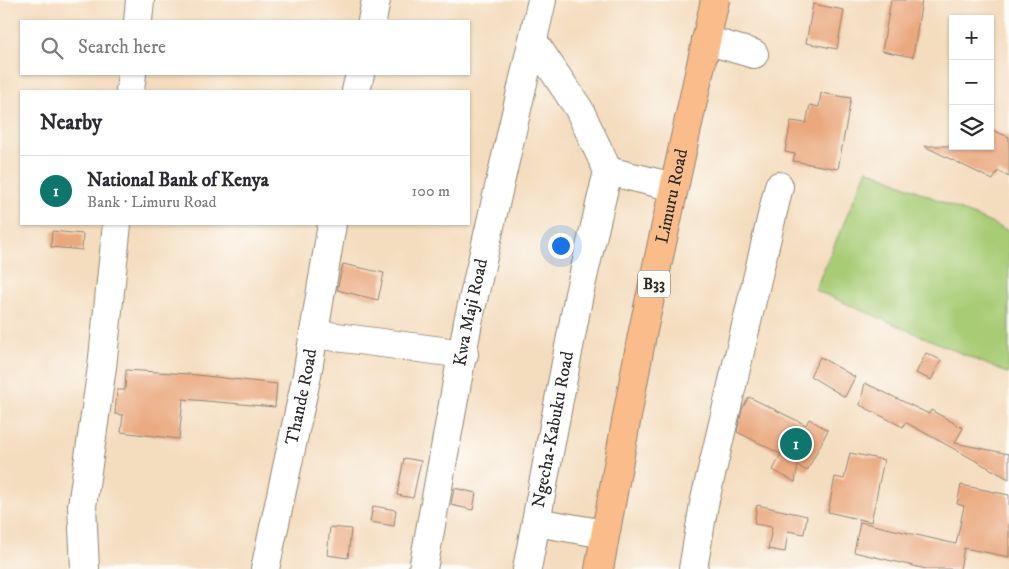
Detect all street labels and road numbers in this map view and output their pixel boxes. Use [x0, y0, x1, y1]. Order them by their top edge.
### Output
street label: Limuru Road [651, 147, 693, 246]
street label: Kwa Maji Road [449, 257, 493, 368]
road number: B33 [638, 270, 670, 298]
street label: Thande Road [281, 347, 322, 447]
street label: Ngecha-Kabuku Road [528, 349, 579, 510]

